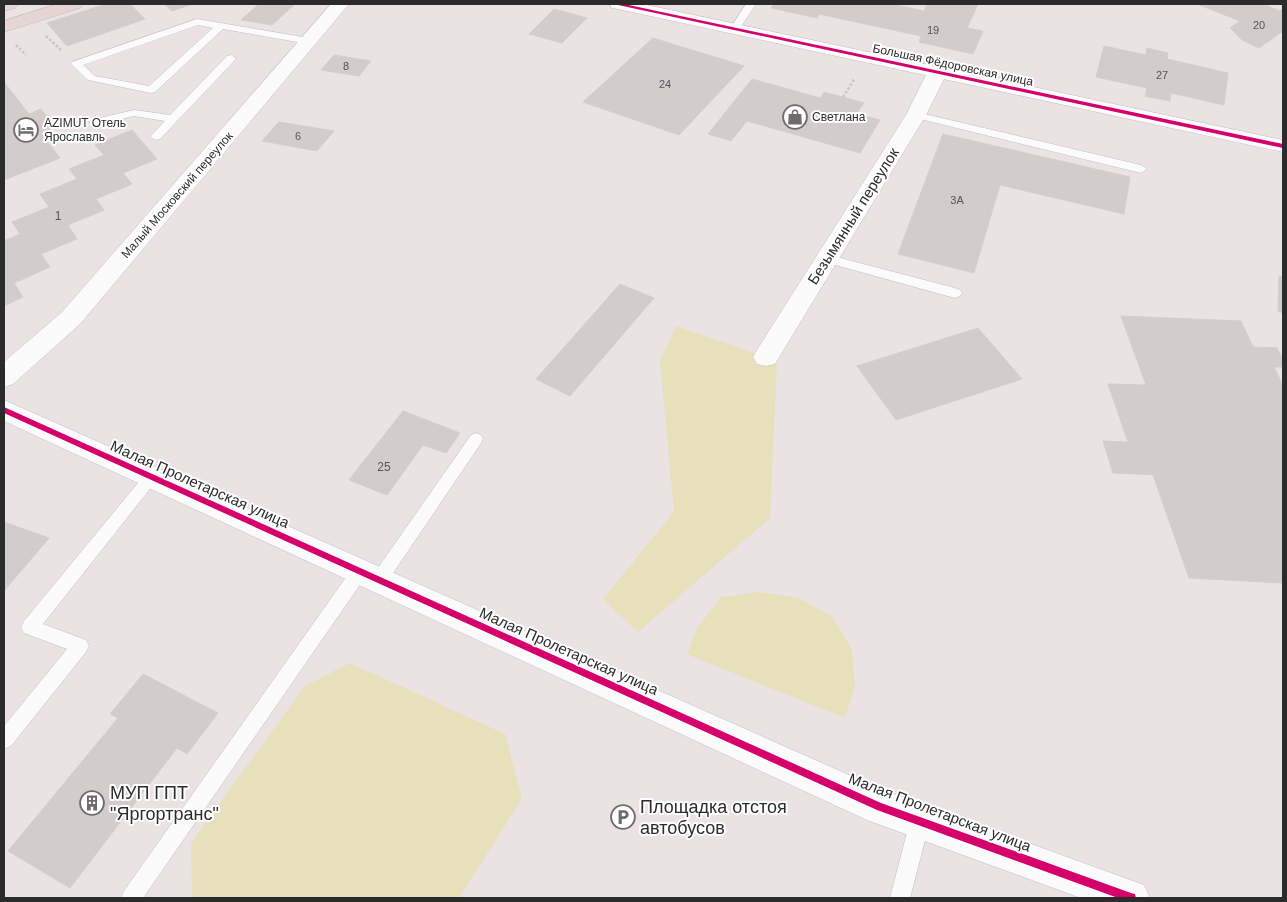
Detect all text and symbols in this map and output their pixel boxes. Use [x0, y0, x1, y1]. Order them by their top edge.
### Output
house number: 20 [1253, 19, 1265, 31]
house number: 19 [927, 24, 939, 36]
street label: Большая Фёдоровская улица [871, 41, 1035, 89]
house number: 8 [343, 60, 349, 72]
house number: 27 [1156, 69, 1168, 81]
house number: 24 [659, 78, 671, 90]
shop icon: Светлана [782, 104, 808, 130]
place label: Светлана [812, 110, 866, 124]
place label: AZIMUT Отель Ярославль [44, 116, 126, 144]
hotel icon: AZIMUT Отель Ярославль [13, 117, 39, 143]
street label: Малый Московский переулок [118, 128, 236, 261]
house number: 6 [295, 130, 301, 142]
street label: Безымянный переулок [804, 144, 902, 287]
house number: 3А [950, 194, 964, 206]
house number: 1 [55, 209, 62, 223]
street label: Малая Пролетарская улица [108, 437, 293, 531]
house number: 25 [377, 460, 391, 474]
street label: Малая Пролетарская улица [477, 604, 662, 698]
street label: Малая Пролетарская улица [846, 769, 1034, 855]
place label: МУП ГПТ "Яргортранс" [110, 783, 219, 824]
building icon: МУП ГПТ "Яргортранс" [79, 790, 105, 816]
place label: Площадка отстоя автобусов [640, 797, 787, 838]
parking icon: Площадка отстоя автобусов [610, 804, 636, 830]

